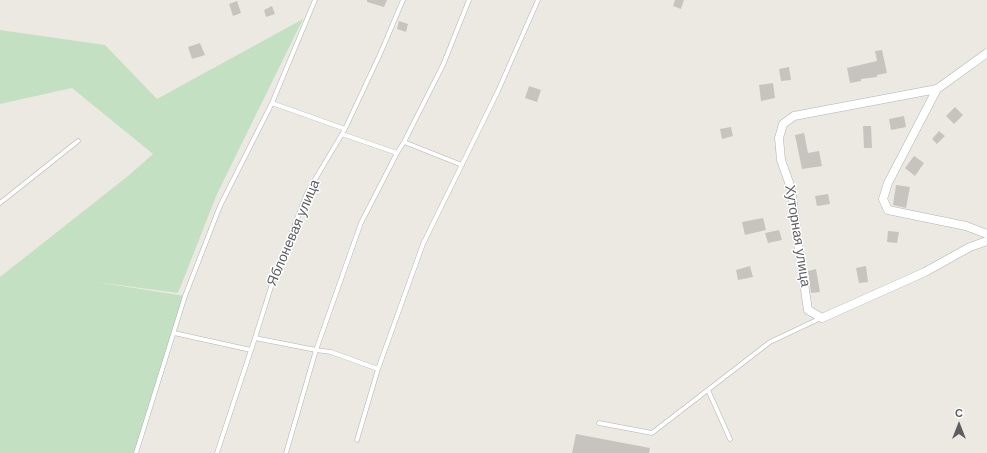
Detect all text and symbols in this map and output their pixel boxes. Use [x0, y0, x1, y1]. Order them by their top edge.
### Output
street label: Яблоневая улица [264, 177, 324, 289]
street label: Хуторная улица [781, 184, 813, 288]
north arrow [939, 405, 979, 445]
text: С [955, 406, 963, 420]

